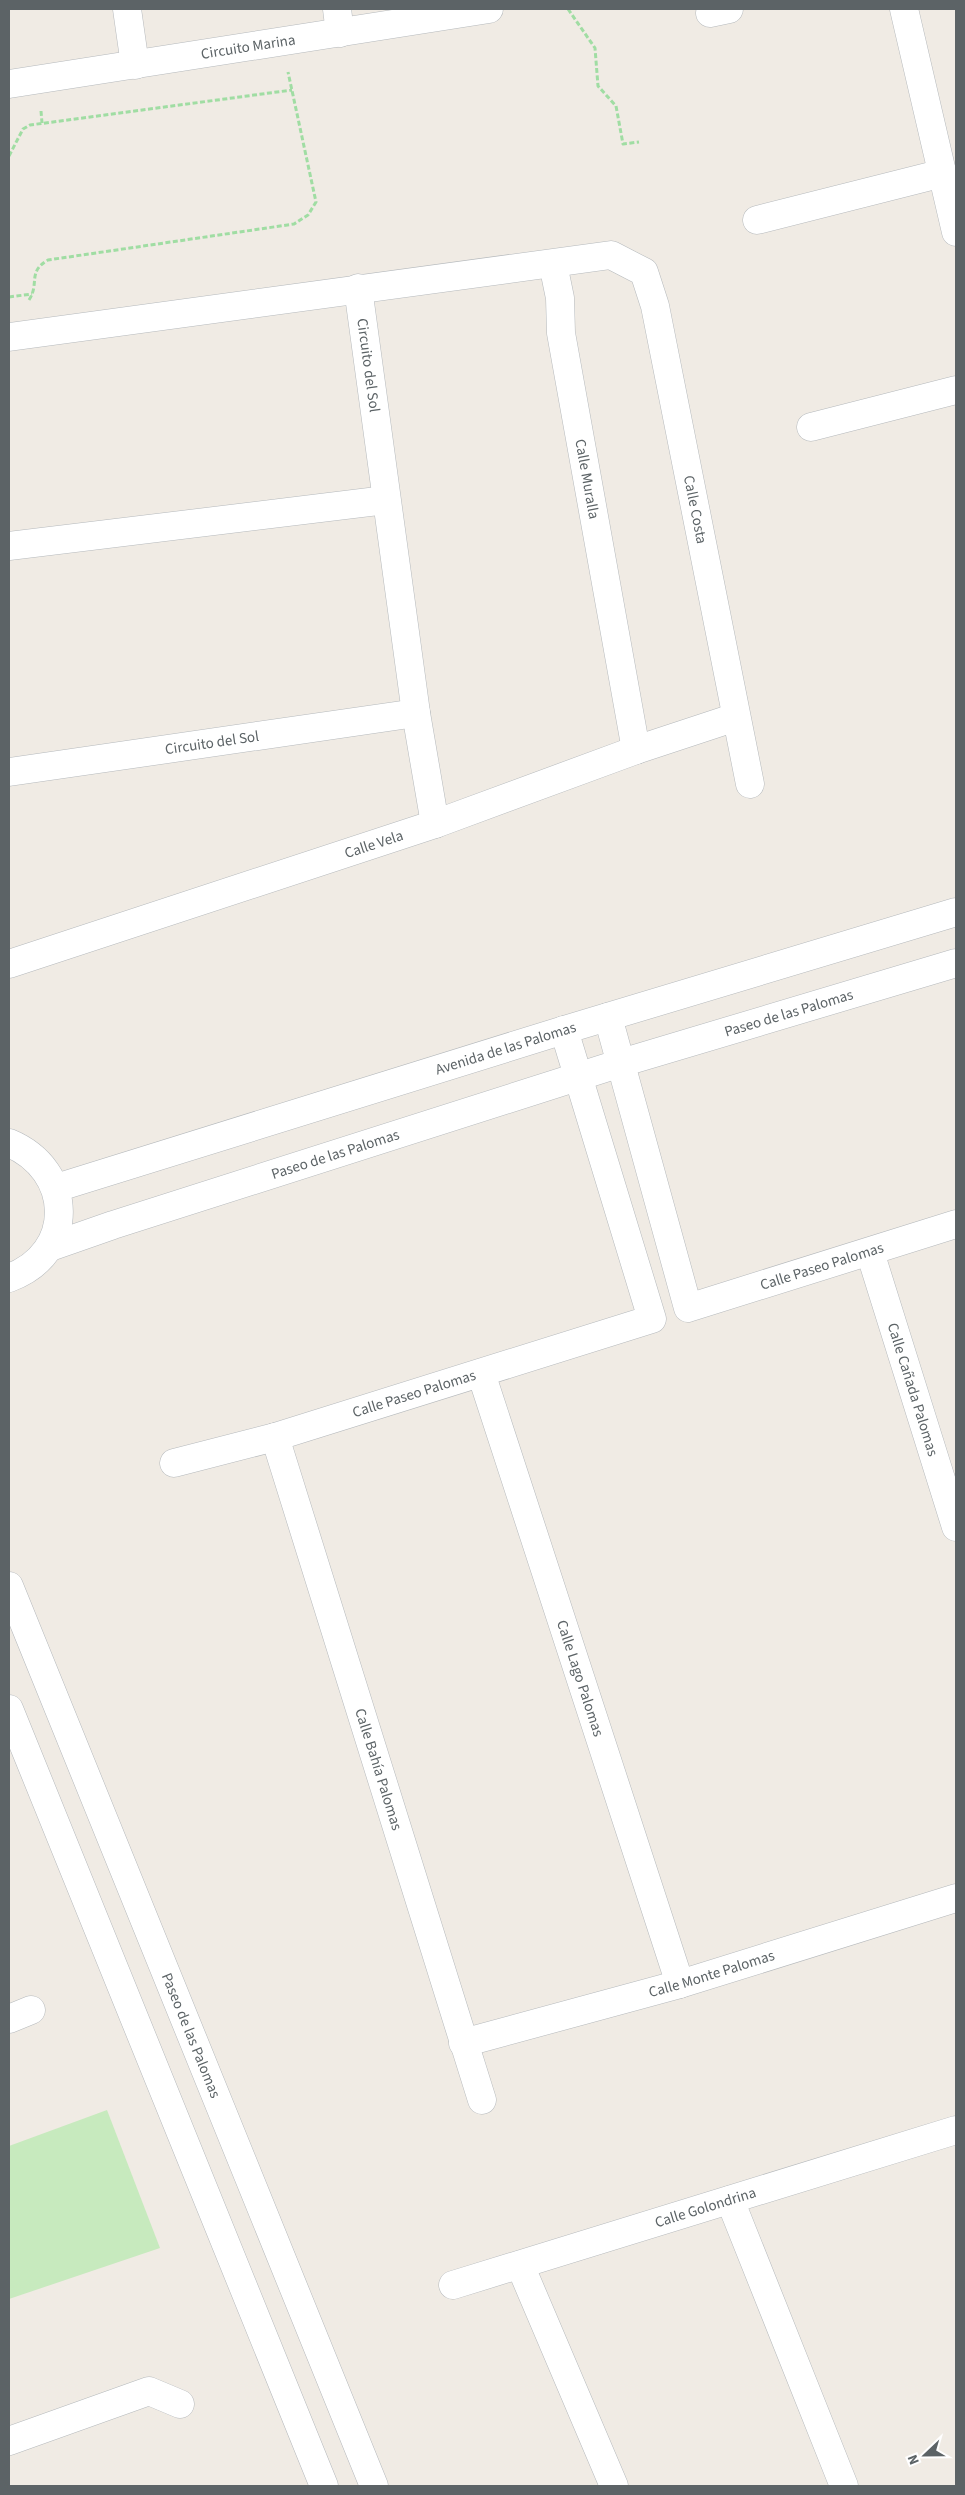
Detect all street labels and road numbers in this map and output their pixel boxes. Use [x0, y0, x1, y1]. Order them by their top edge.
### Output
street label: Circuito Marina [199, 29, 297, 65]
street label: Circuito del Sol [351, 317, 385, 414]
street label: Calle Muralla [569, 437, 604, 521]
street label: Calle Costa [678, 474, 712, 546]
street label: Circuito del Sol [164, 726, 260, 760]
street label: Calle Vela [342, 825, 406, 864]
street label: Paseo de las Palomas [722, 984, 856, 1043]
street label: Avenida de las Palomas [433, 1017, 579, 1080]
street label: Paseo de las Palomas [269, 1124, 402, 1185]
street label: Calle Paseo Palomas [758, 1237, 886, 1296]
street label: Calle Cañada Palomas [882, 1320, 943, 1459]
street label: Calle Paseo Palomas [350, 1365, 479, 1423]
street label: Calle Lago Palomas [551, 1617, 609, 1739]
street label: Calle Bahía Palomas [349, 1706, 407, 1833]
street label: Calle Monte Palomas [646, 1945, 777, 2003]
street label: Paseo de las Palomas [156, 1970, 226, 2101]
street label: Calle Golondrina [652, 2182, 759, 2233]

